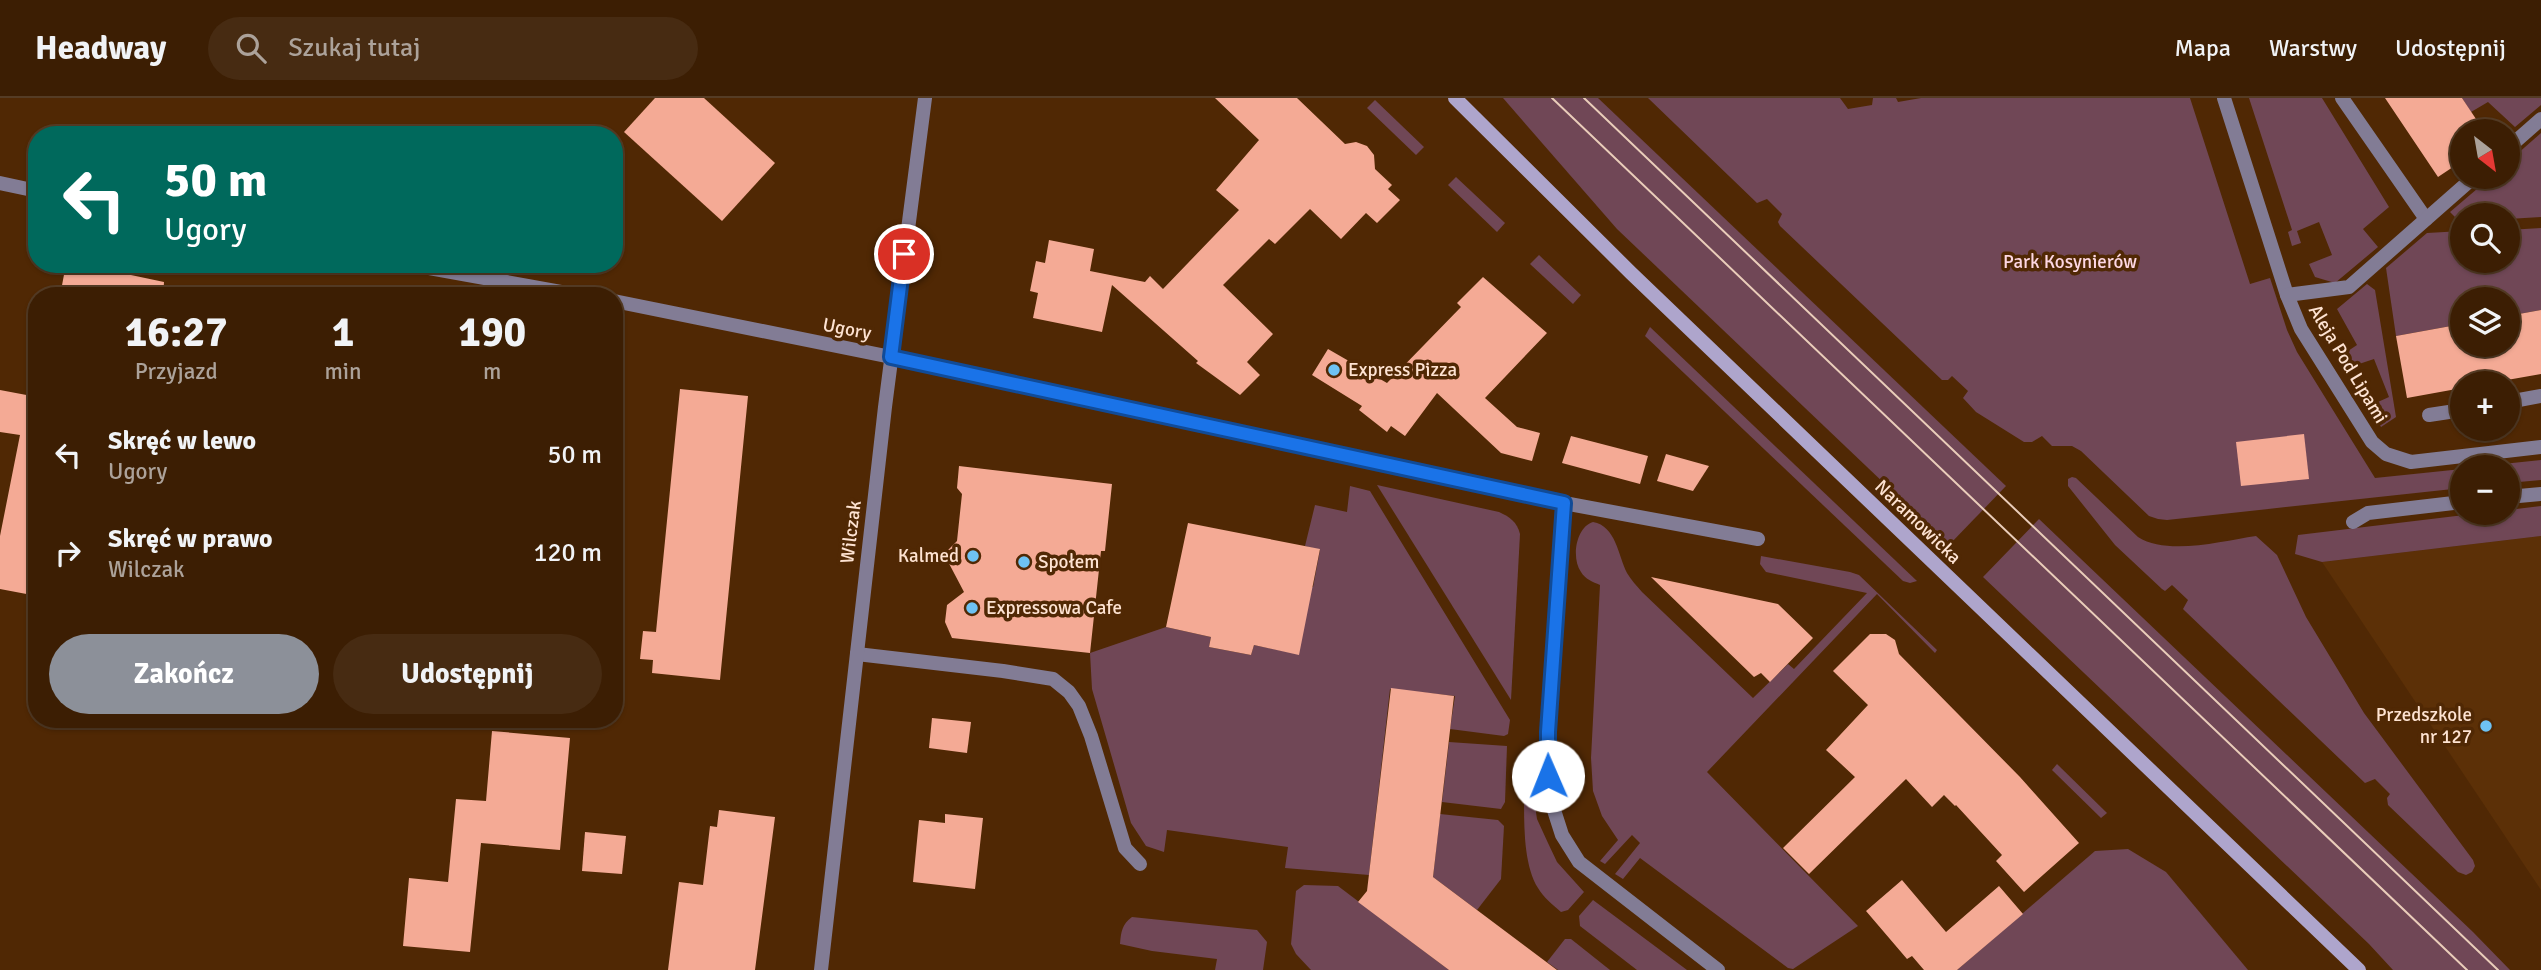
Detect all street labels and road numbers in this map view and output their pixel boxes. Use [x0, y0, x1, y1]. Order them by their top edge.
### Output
street label: Aleja Pod Lipami [2303, 300, 2393, 428]
street label: Ugory [821, 313, 873, 345]
street label: Naramowicka [1870, 475, 1966, 569]
street label: Wilczak [835, 499, 867, 565]

